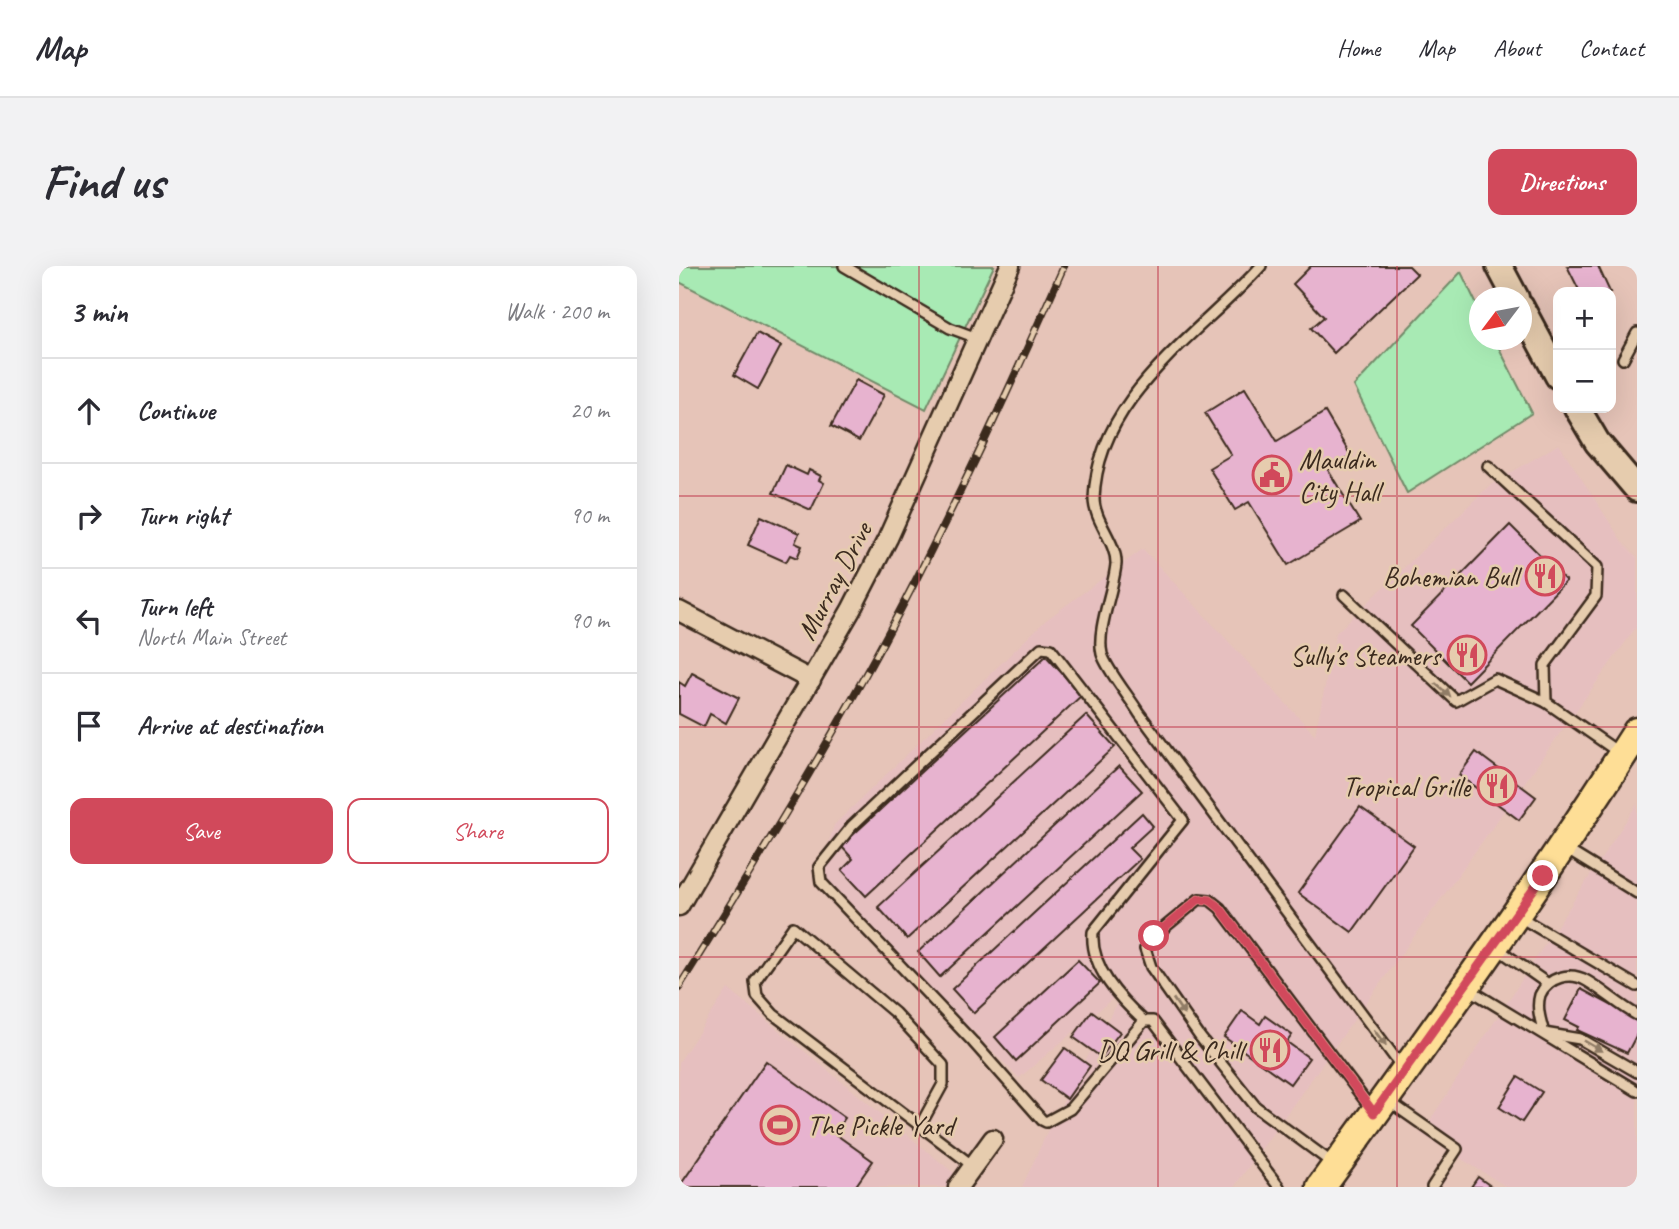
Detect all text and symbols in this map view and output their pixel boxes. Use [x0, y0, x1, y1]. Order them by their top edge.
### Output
text: Map [35, 27, 86, 69]
text: Home [1337, 33, 1380, 63]
text: Map [1418, 33, 1455, 63]
text: About [1493, 33, 1541, 63]
text: Contact [1579, 33, 1644, 63]
button: Directions [1488, 149, 1637, 215]
text: Find us [42, 151, 164, 213]
north arrow [1469, 287, 1532, 350]
map controls [1553, 287, 1616, 413]
button: + [1553, 287, 1616, 350]
text: 3 min [70, 293, 127, 331]
text: Walk · 200 m [505, 297, 609, 326]
button: − [1553, 350, 1616, 413]
icon: ahead [70, 392, 108, 430]
text: Continue [137, 394, 215, 427]
text: 20 m [570, 396, 609, 425]
place label: Mauldin City Hall [1299, 442, 1385, 509]
public building icon: Mauldin City Hall [1251, 454, 1293, 496]
icon: right [70, 497, 108, 535]
text: Turn right [137, 499, 228, 532]
text: 90 m [570, 501, 609, 530]
street label: Murray Drive [788, 515, 880, 646]
restaurant icon: Bohemian Bull [1524, 555, 1566, 597]
place label: Bohemian Bull [1383, 559, 1523, 594]
text: Turn left [137, 590, 212, 623]
icon: left [70, 602, 108, 640]
text: 90 m [570, 606, 609, 635]
text: North Main Street [137, 623, 286, 652]
restaurant icon: Sully's Steamers [1446, 634, 1488, 676]
place label: Sully's Steamers [1290, 638, 1442, 673]
one-way arrow [1434, 682, 1452, 698]
icon: arrive [70, 707, 108, 745]
text: Arrive at destination [137, 709, 323, 742]
restaurant icon: Tropical Grille [1476, 765, 1518, 807]
place label: Tropical Grille [1343, 769, 1472, 804]
button: Save [70, 798, 333, 864]
button: Share [347, 798, 609, 864]
route end [1527, 860, 1558, 891]
route start [1138, 920, 1169, 951]
one-way arrow [1172, 998, 1186, 1016]
restaurant icon: DQ Grill & Chill [1249, 1029, 1291, 1071]
one-way arrow [1373, 1029, 1387, 1047]
place label: DQ Grill & Chill [1097, 1033, 1248, 1068]
one-way arrow [1583, 1040, 1603, 1052]
sports icon: The Pickle Yard [759, 1104, 801, 1146]
place label: The Pickle Yard [807, 1108, 958, 1143]

